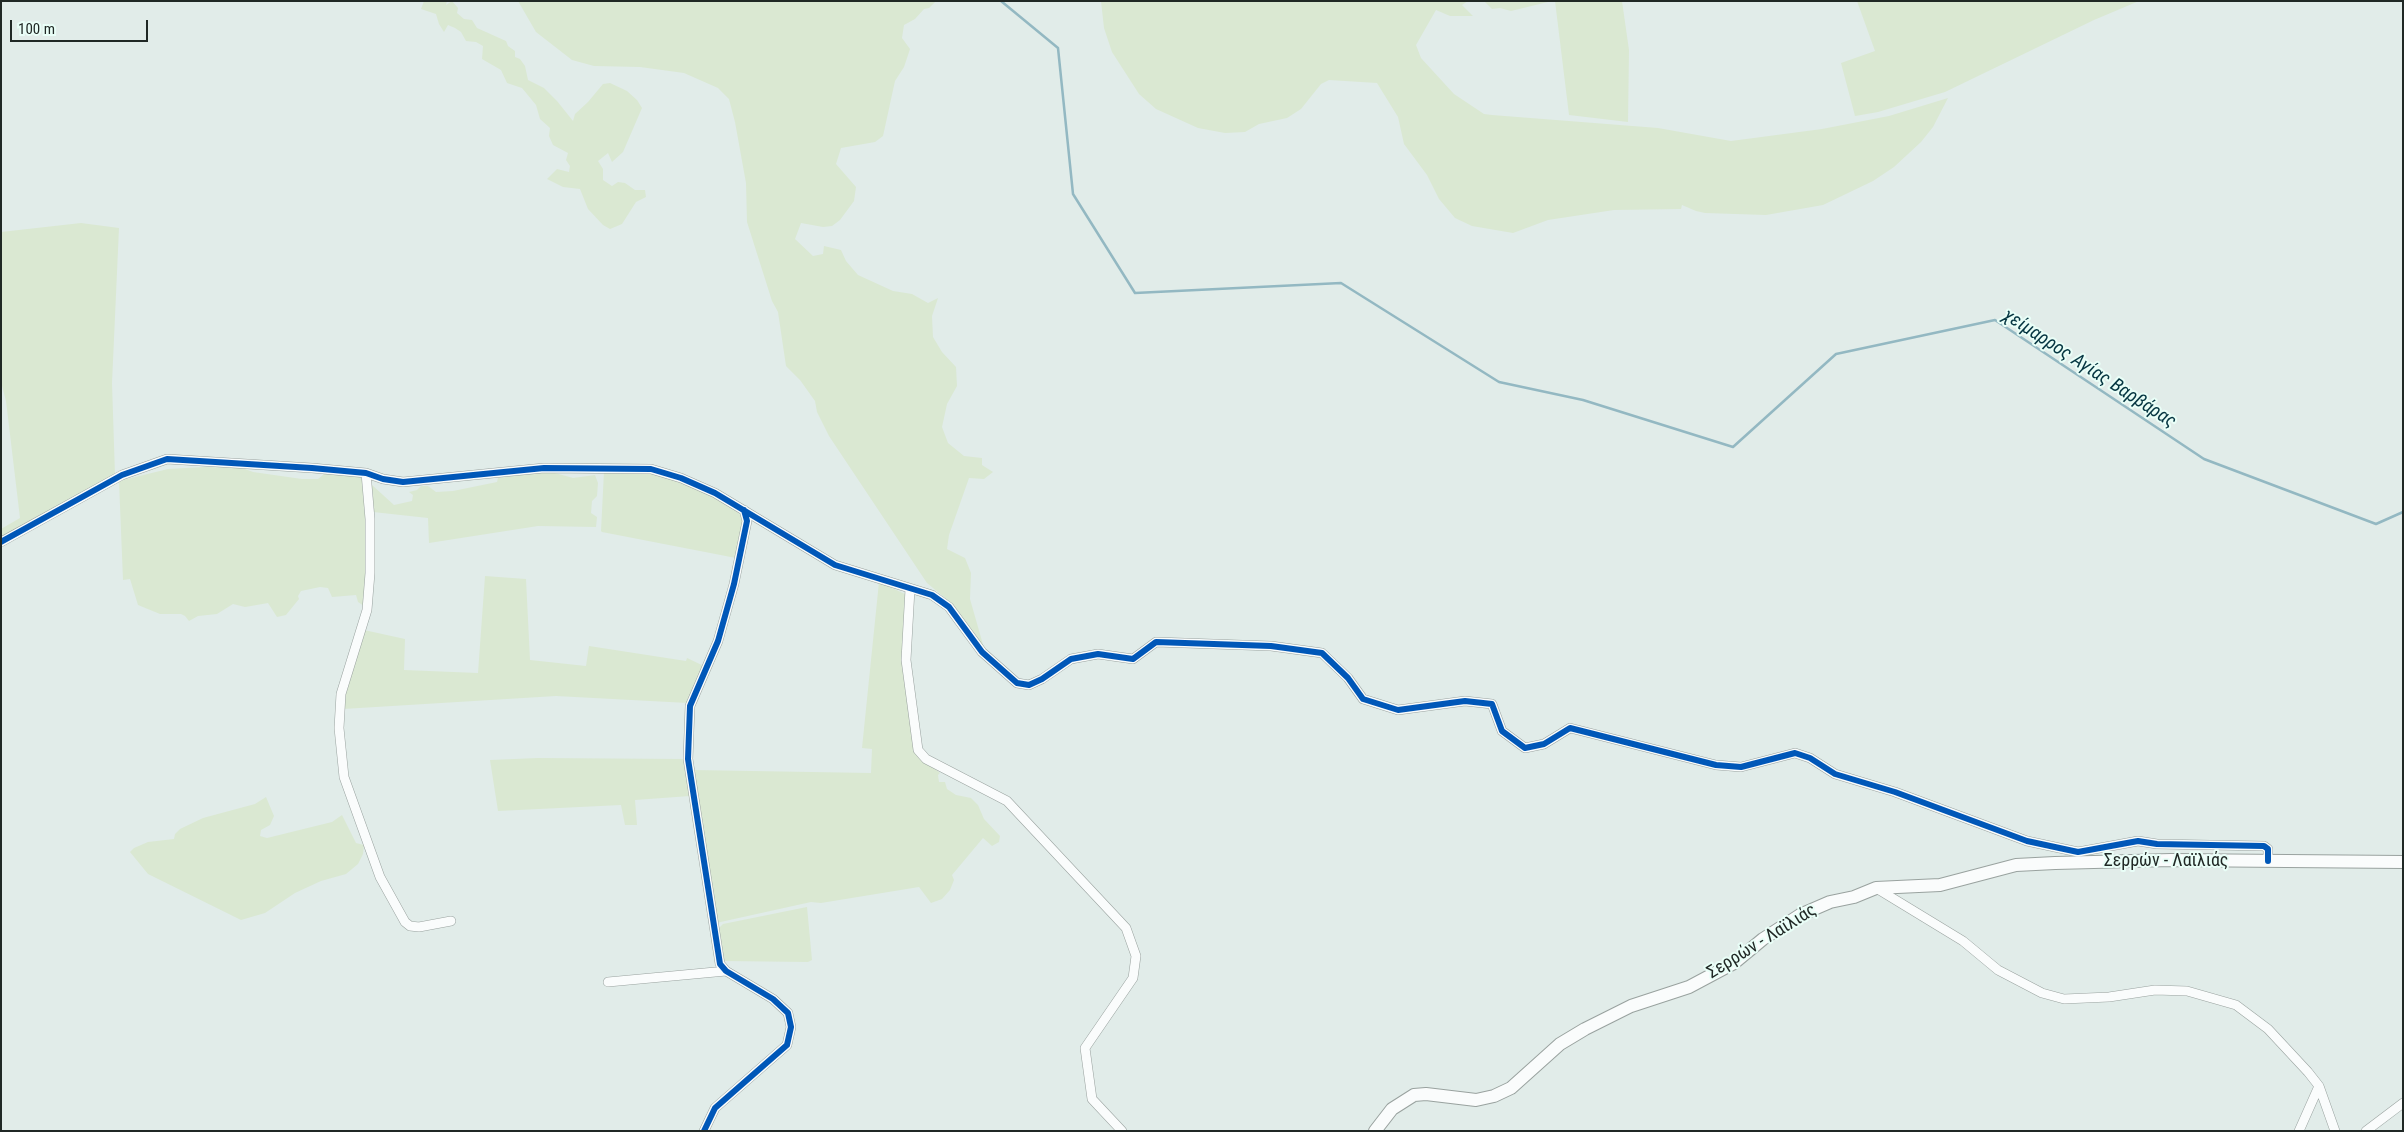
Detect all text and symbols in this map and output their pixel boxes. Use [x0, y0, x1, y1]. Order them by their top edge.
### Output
scale bar [12, 10, 150, 42]
text: 100 m [18, 20, 55, 38]
water label: χείμαρρος Αγίας Βαρβάρας [1998, 304, 2180, 434]
street label: Σερρών - Λαϊλιάς [2104, 850, 2228, 872]
street label: Σερρών - Λαϊλιάς [1703, 900, 1821, 984]

